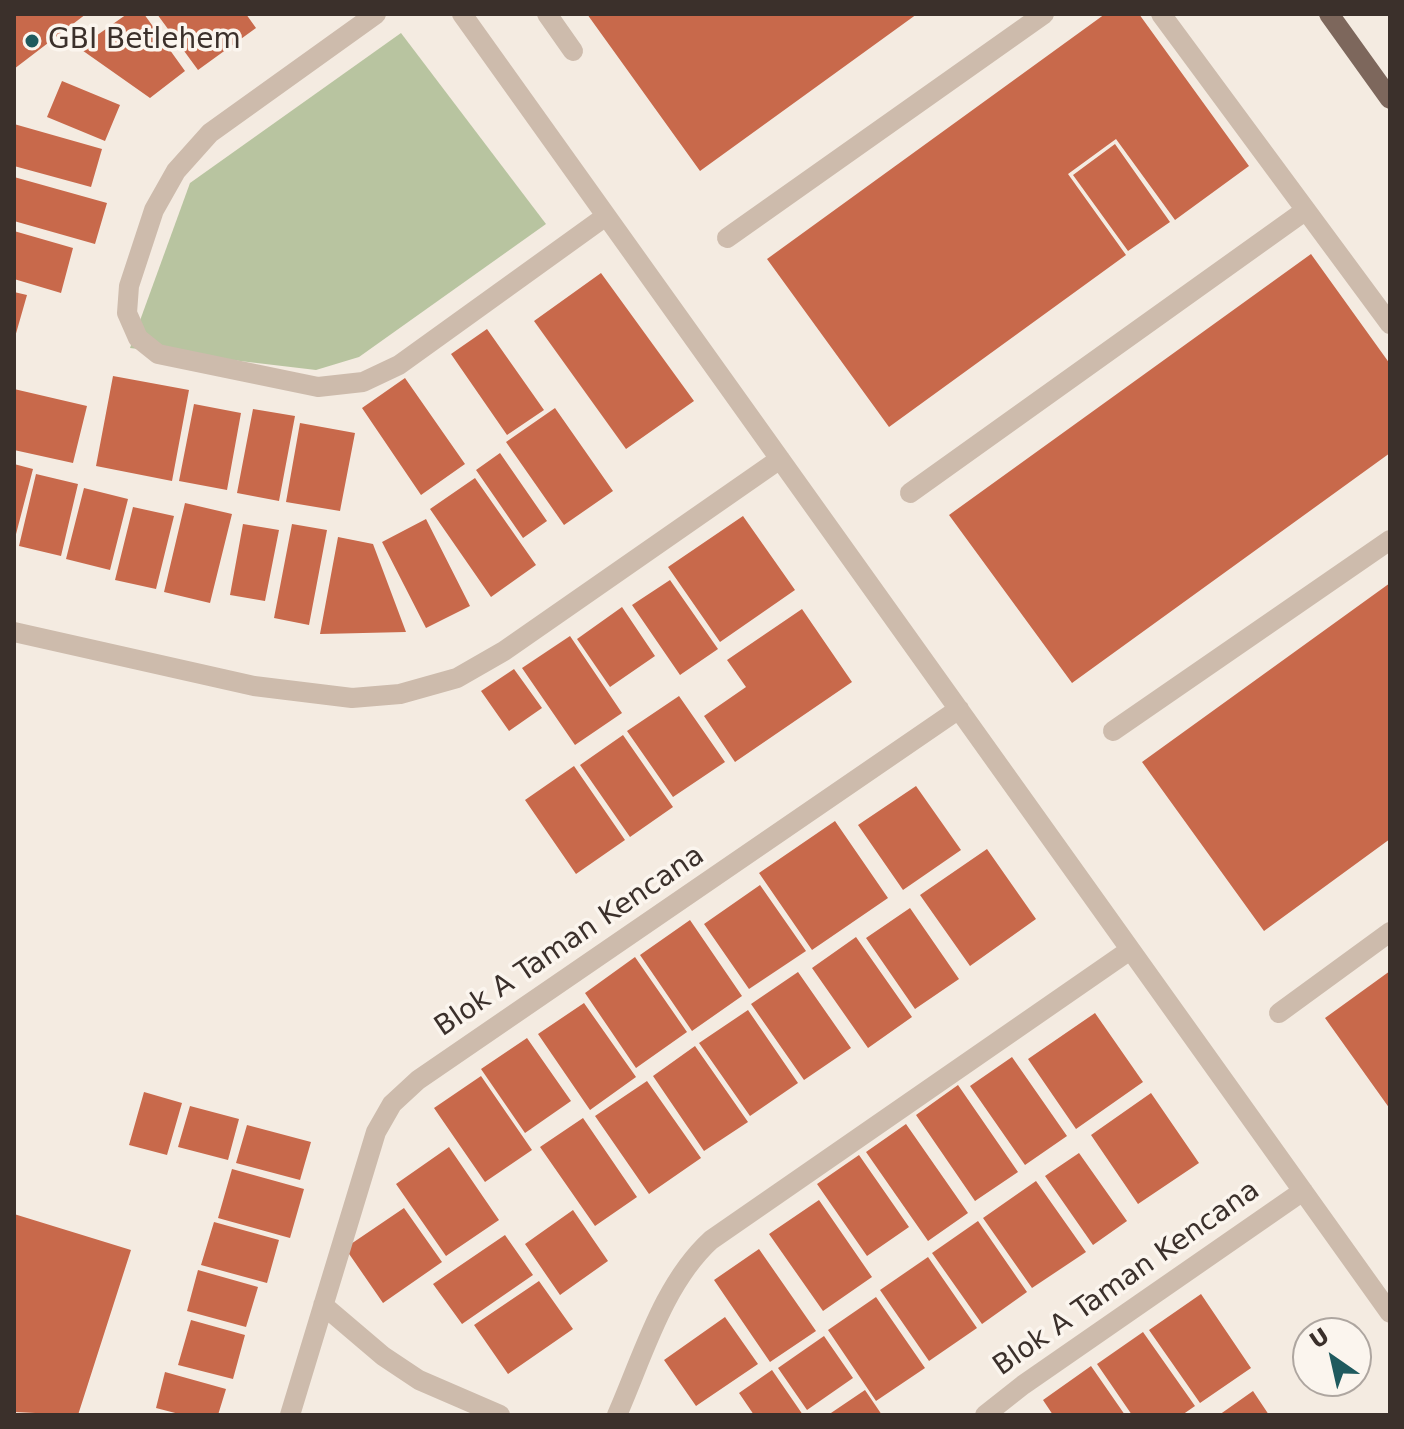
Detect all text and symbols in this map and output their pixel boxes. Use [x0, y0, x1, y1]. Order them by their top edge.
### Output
place label: GBI Betlehem [48, 24, 241, 58]
marker: GBI Betlehem [23, 32, 41, 50]
street label: Blok A Taman Kencana [429, 839, 711, 1045]
street label: Blok A Taman Kencana [987, 1174, 1267, 1384]
north arrow [1292, 1317, 1372, 1397]
text: U [1305, 1323, 1334, 1354]

